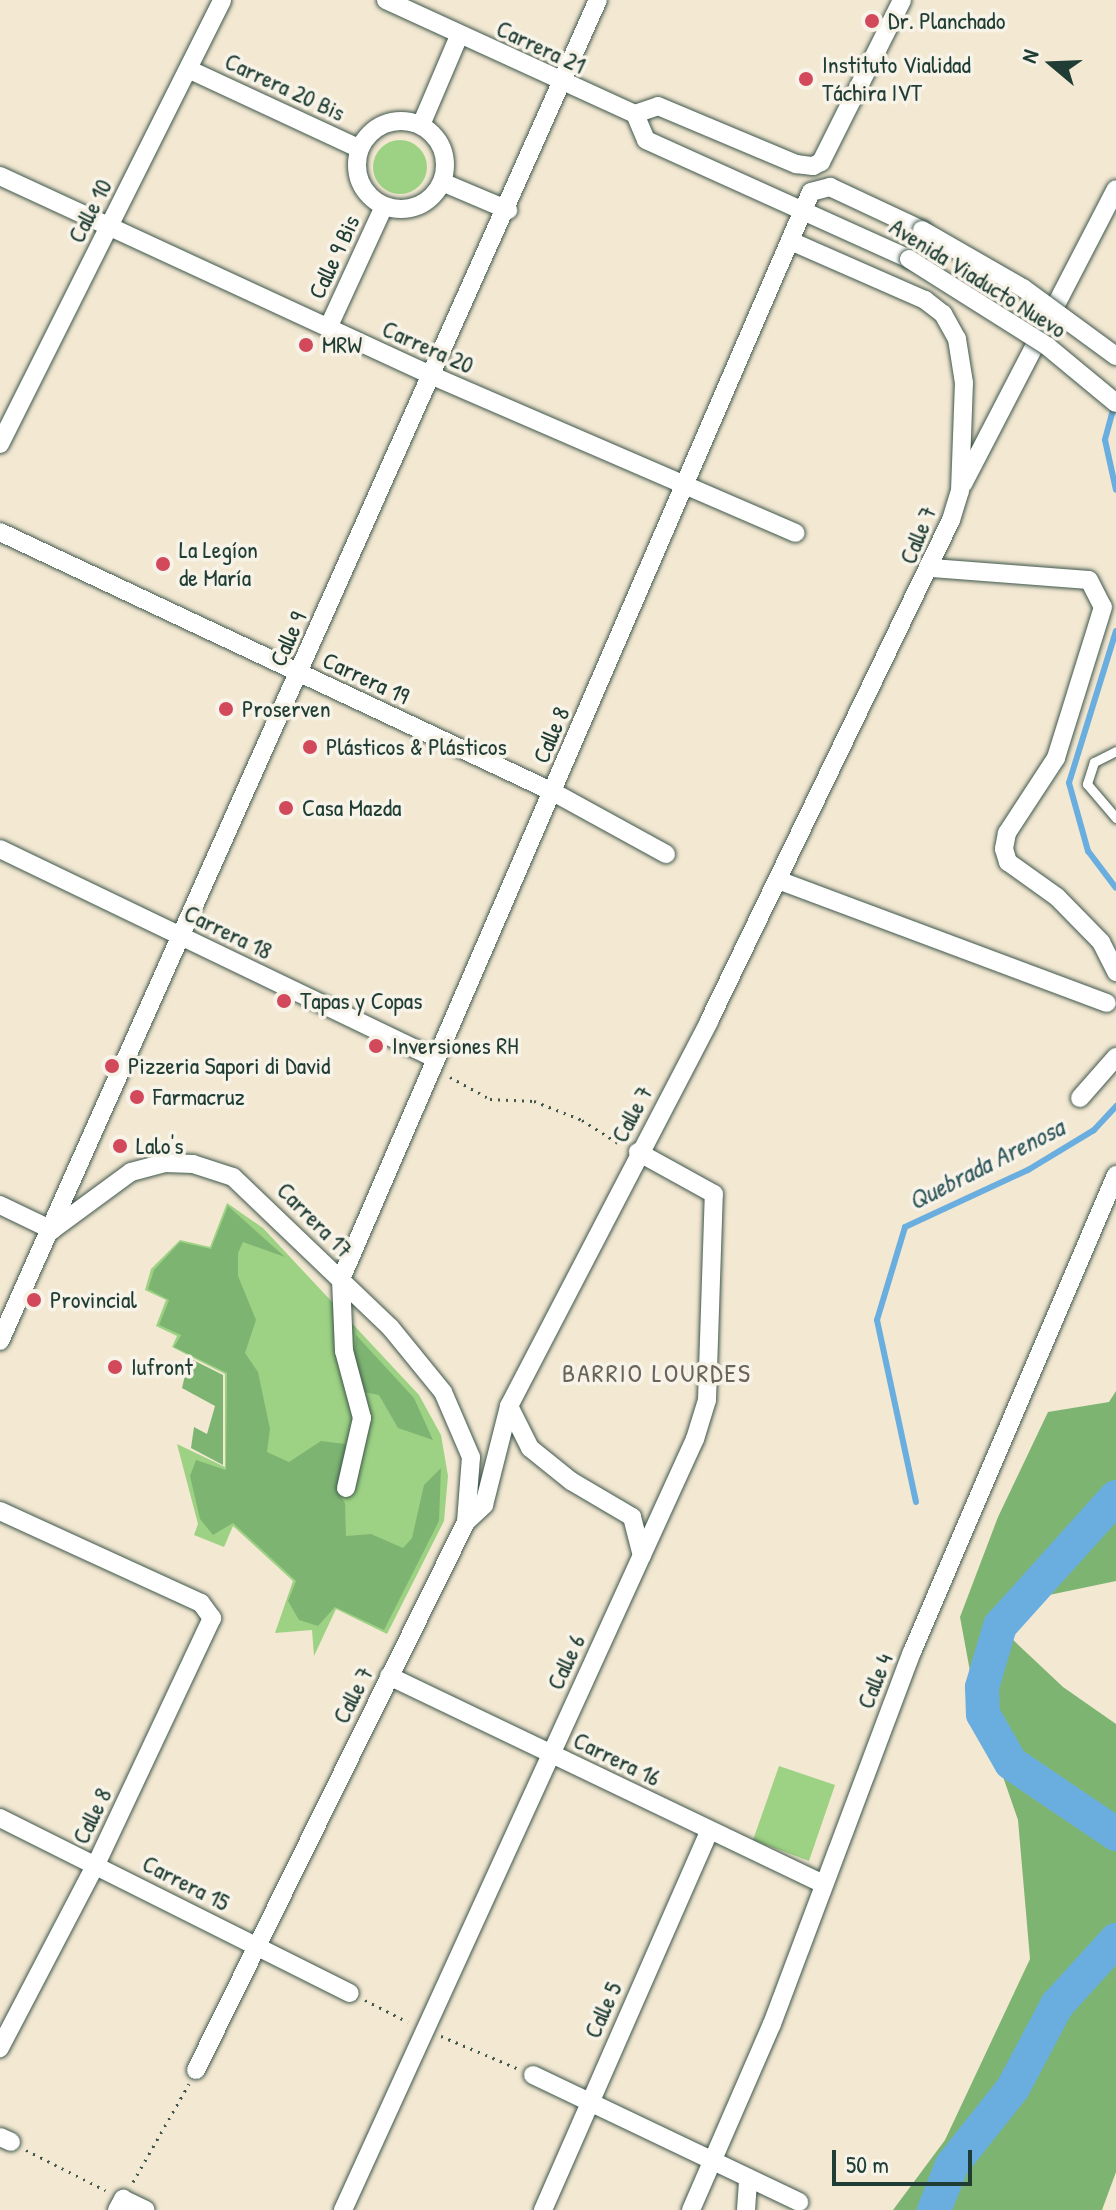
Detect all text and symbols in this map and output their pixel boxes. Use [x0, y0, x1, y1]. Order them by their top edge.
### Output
place label: Dr. Planchado [888, 7, 1005, 35]
marker: Dr. Planchado [863, 12, 881, 30]
street label: Carrera 21 [492, 14, 590, 80]
north arrow [1012, 24, 1092, 104]
text: N [1013, 46, 1045, 67]
street label: Carrera 20 Bis [220, 47, 350, 127]
place label: Instituto Vialidad Táchira IVT [822, 51, 971, 107]
marker: Instituto Vialidad Táchira IVT [797, 70, 815, 88]
street label: Calle 10 [62, 174, 118, 248]
street label: Calle 9 Bis [302, 211, 366, 303]
street label: Avenida Viaducto Nuevo [884, 212, 1072, 344]
street label: Carrera 20 [378, 314, 478, 380]
place label: MRW [322, 331, 362, 359]
marker: MRW [297, 336, 315, 354]
street label: Calle 7 [893, 502, 943, 568]
place label: La Legíon de María [179, 536, 258, 592]
marker: La Legíon de María [154, 555, 172, 573]
street label: Calle 9 [263, 607, 313, 671]
street label: Carrera 19 [318, 645, 414, 711]
place label: Proserven [242, 695, 330, 723]
marker: Proserven [217, 700, 235, 718]
street label: Calle 8 [526, 703, 576, 767]
place label: Plásticos & Plásticos [326, 733, 507, 761]
marker: Plásticos & Plásticos [301, 738, 319, 756]
place label: Casa Mazda [302, 794, 401, 822]
marker: Casa Mazda [277, 799, 295, 817]
street label: Carrera 18 [180, 898, 276, 966]
place label: Tapas y Copas [300, 987, 422, 1015]
marker: Tapas y Copas [275, 992, 293, 1010]
place label: Inversiones RH [392, 1032, 518, 1060]
marker: Inversiones RH [367, 1037, 385, 1055]
place label: Pizzeria Sapori di David [128, 1052, 330, 1080]
marker: Pizzeria Sapori di David [103, 1057, 121, 1075]
street label: Calle 7 [605, 1081, 659, 1147]
place label: Farmacruz [153, 1083, 245, 1111]
marker: Farmacruz [128, 1088, 146, 1106]
water label: Quebrada Arenosa [903, 1111, 1069, 1217]
place label: Lalo's [136, 1132, 184, 1160]
marker: Lalo's [111, 1137, 129, 1155]
street label: Carrera 17 [271, 1176, 359, 1264]
place label: Provincial [50, 1286, 137, 1314]
marker: Provincial [25, 1291, 43, 1309]
place label: Iufront [131, 1353, 193, 1381]
district label: BARRIO LOURDES [562, 1357, 752, 1389]
marker: Iufront [106, 1358, 124, 1376]
street label: Calle 6 [541, 1630, 591, 1694]
street label: Calle 4 [851, 1649, 899, 1713]
street label: Calle 7 [327, 1662, 379, 1728]
street label: Carrera 16 [569, 1726, 665, 1792]
street label: Calle 8 [66, 1783, 118, 1849]
street label: Carrera 15 [138, 1849, 234, 1917]
street label: Calle 5 [578, 1978, 628, 2042]
scale bar [836, 2134, 976, 2184]
text: 50 m [846, 2148, 889, 2180]

